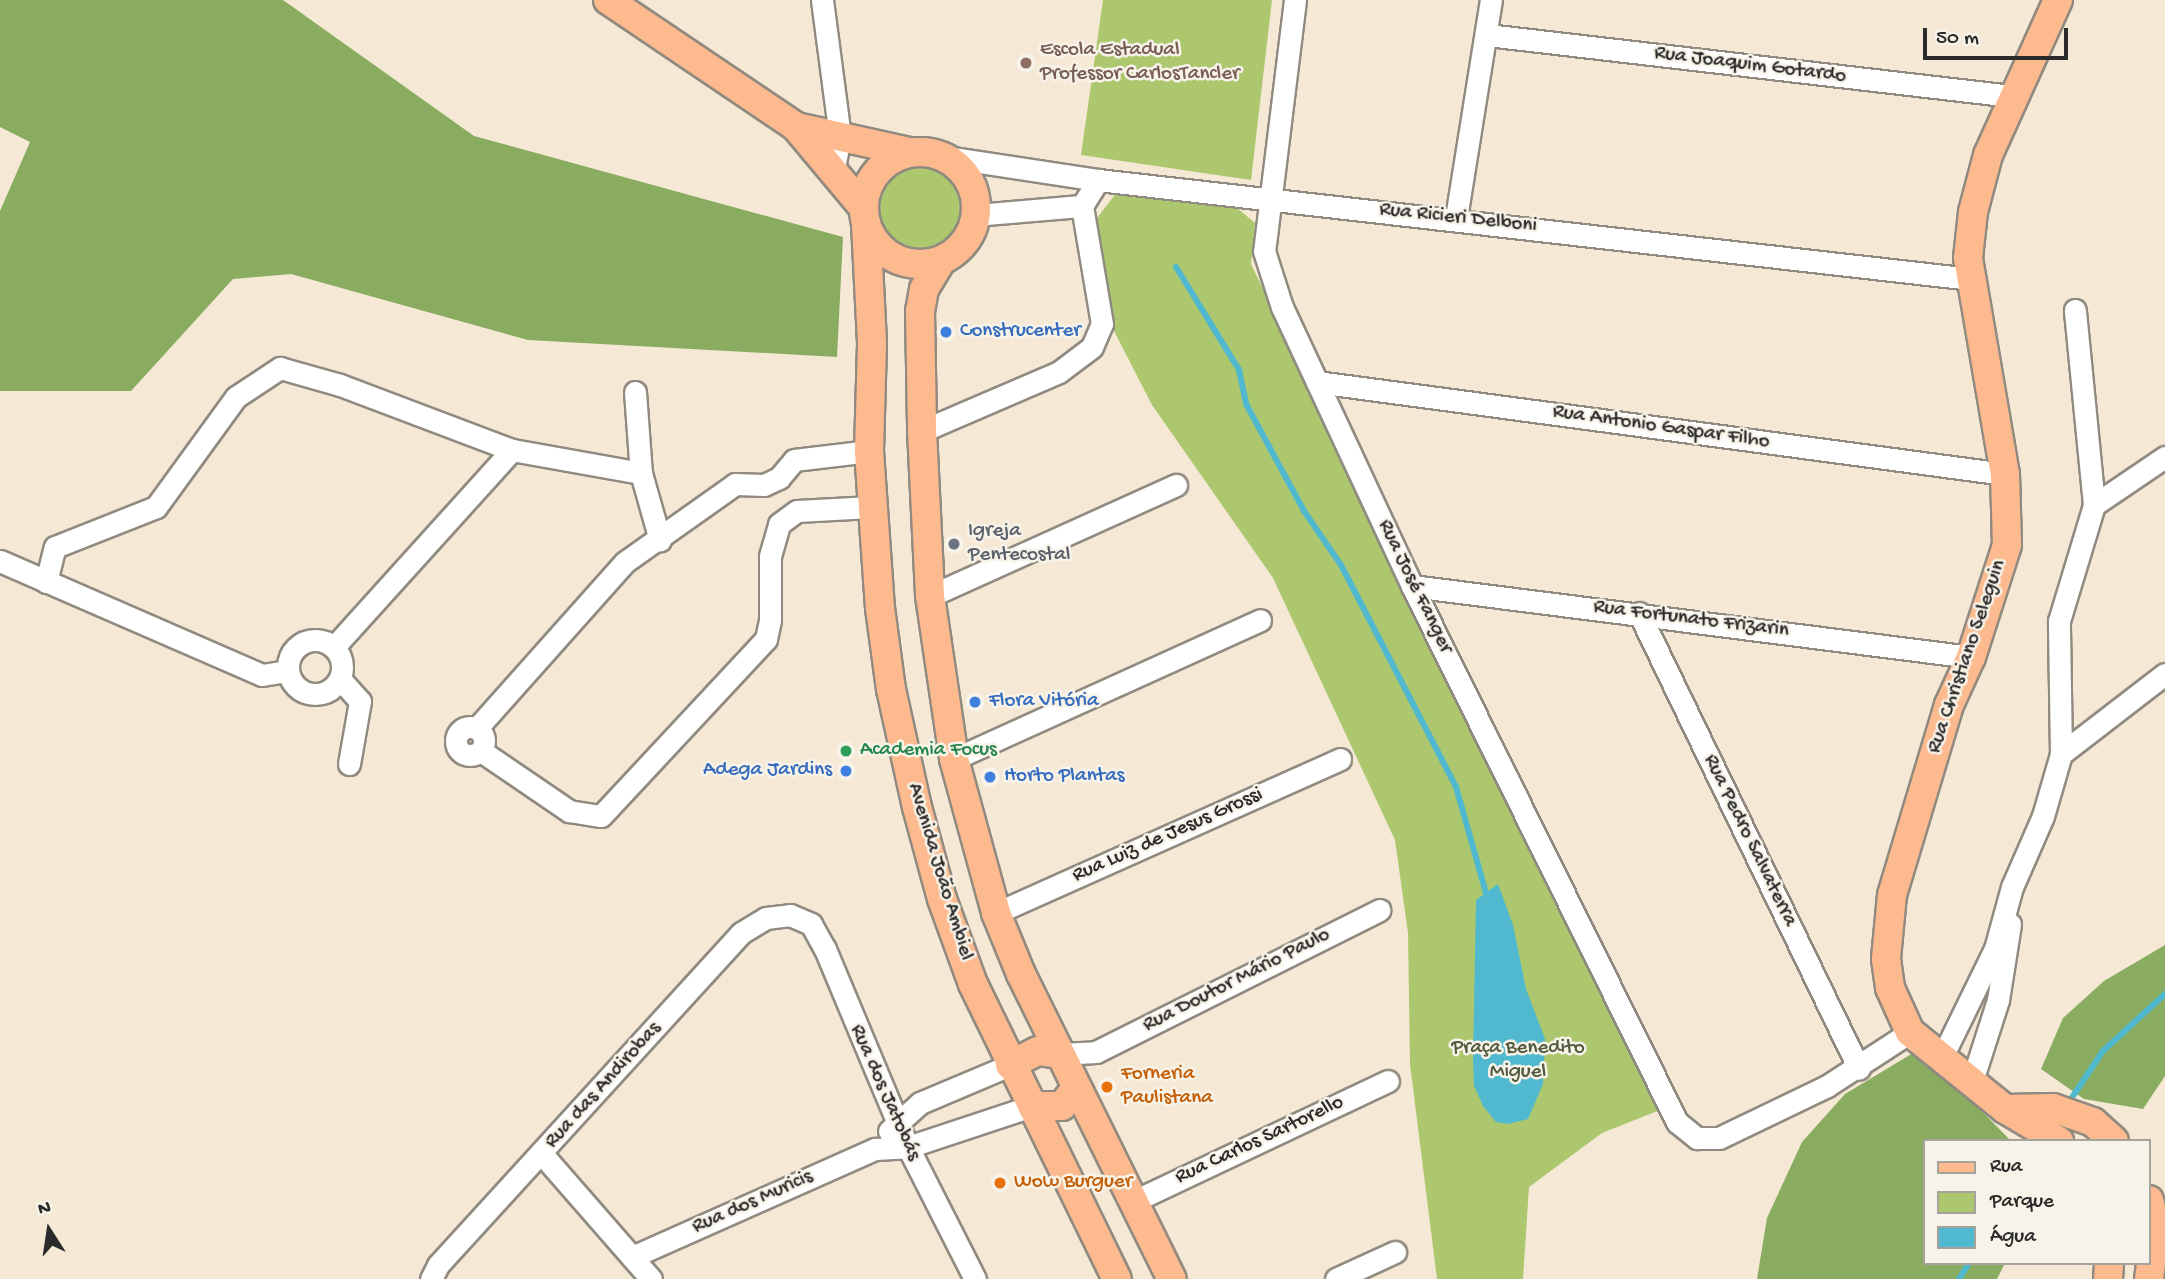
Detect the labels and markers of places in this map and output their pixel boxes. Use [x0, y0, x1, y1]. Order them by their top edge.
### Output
place label: Escola Estadual Professor CarlosTancler [1040, 38, 1239, 88]
marker: Escola Estadual Professor CarlosTancler [1018, 55, 1034, 71]
place label: Construcenter [960, 319, 1081, 345]
marker: Construcenter [938, 324, 954, 340]
place label: Igreja Pentecostal [968, 519, 1070, 569]
marker: Igreja Pentecostal [946, 536, 962, 552]
place label: Flora Vitória [989, 689, 1099, 715]
marker: Flora Vitória [967, 694, 983, 710]
place label: Academia Focus [860, 738, 997, 764]
marker: Academia Focus [838, 743, 854, 759]
place label: Adega Jardins [703, 758, 832, 784]
marker: Adega Jardins [838, 763, 854, 779]
place label: Horto Plantas [1004, 764, 1125, 790]
marker: Horto Plantas [982, 769, 998, 785]
place label: Forneria Paulistana [1121, 1062, 1213, 1112]
marker: Forneria Paulistana [1099, 1079, 1115, 1095]
place label: Wow Burguer [1014, 1170, 1132, 1196]
marker: Wow Burguer [992, 1175, 1008, 1191]

